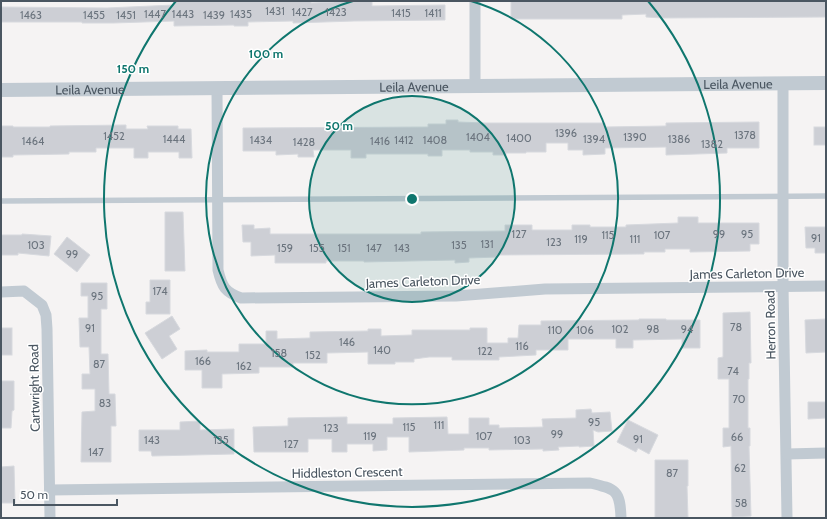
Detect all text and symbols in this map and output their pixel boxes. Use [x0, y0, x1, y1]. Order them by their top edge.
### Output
house number: 1431 [265, 4, 285, 18]
house number: 1427 [291, 5, 313, 19]
house number: 1423 [325, 5, 347, 19]
house number: 1415 [391, 6, 411, 20]
house number: 1411 [424, 6, 442, 20]
house number: 1447 [144, 7, 166, 21]
house number: 1443 [172, 7, 194, 21]
house number: 1435 [230, 7, 252, 21]
house number: 1463 [20, 8, 42, 22]
house number: 1455 [83, 8, 105, 22]
house number: 1451 [116, 8, 136, 22]
house number: 1439 [203, 8, 225, 22]
text: 100 m [249, 46, 283, 61]
text: 150 m [117, 61, 149, 76]
street label: Leila Avenue [703, 75, 773, 92]
street label: Leila Avenue [379, 78, 449, 95]
street label: Leila Avenue [55, 81, 125, 98]
text: 50 m [325, 118, 353, 133]
house number: 1396 [555, 126, 577, 140]
house number: 1378 [734, 128, 756, 142]
house number: 1452 [103, 129, 125, 143]
house number: 1404 [466, 130, 491, 144]
house number: 1390 [623, 130, 647, 144]
house number: 1400 [506, 131, 532, 145]
house number: 1444 [163, 132, 186, 146]
house number: 1394 [583, 132, 606, 146]
house number: 1386 [668, 132, 690, 146]
house number: 1434 [250, 133, 273, 147]
house number: 1412 [394, 133, 414, 147]
house number: 1408 [423, 133, 447, 147]
house number: 1464 [22, 134, 45, 148]
house number: 1416 [370, 134, 390, 148]
house number: 1428 [293, 135, 315, 149]
house number: 1382 [701, 137, 723, 151]
centre of rings [405, 192, 419, 206]
house number: 127 [512, 227, 527, 241]
house number: 99 [713, 227, 725, 241]
house number: 95 [741, 227, 753, 241]
house number: 115 [601, 228, 615, 242]
house number: 107 [654, 228, 671, 242]
house number: 91 [811, 231, 821, 245]
house number: 119 [574, 232, 588, 246]
house number: 111 [630, 232, 640, 246]
house number: 123 [546, 235, 562, 249]
house number: 131 [480, 237, 494, 251]
house number: 103 [27, 238, 45, 252]
house number: 135 [451, 238, 467, 252]
house number: 159 [277, 241, 293, 255]
house number: 155 [309, 241, 325, 255]
house number: 151 [337, 241, 351, 255]
house number: 147 [366, 241, 382, 255]
house number: 143 [394, 241, 410, 255]
house number: 99 [66, 247, 78, 261]
street label: James Carleton Drive [689, 264, 805, 282]
street label: James Carleton Drive [364, 271, 481, 291]
house number: 174 [152, 284, 168, 298]
house number: 95 [91, 289, 103, 303]
street label: Herron Road [761, 290, 779, 360]
house number: 78 [730, 320, 742, 334]
house number: 91 [85, 321, 95, 335]
house number: 102 [611, 322, 629, 336]
house number: 98 [647, 322, 659, 336]
house number: 94 [681, 322, 694, 336]
house number: 110 [548, 323, 563, 337]
house number: 106 [576, 323, 594, 337]
house number: 146 [339, 335, 355, 349]
house number: 116 [515, 339, 529, 353]
house number: 140 [373, 343, 391, 357]
street label: Cartwright Road [25, 344, 43, 432]
house number: 122 [477, 344, 493, 358]
house number: 158 [271, 346, 287, 360]
house number: 152 [305, 348, 321, 362]
house number: 166 [195, 354, 211, 368]
house number: 87 [93, 357, 106, 371]
house number: 162 [236, 359, 252, 373]
house number: 74 [727, 364, 739, 378]
house number: 70 [732, 392, 746, 406]
house number: 83 [99, 396, 111, 410]
house number: 95 [588, 415, 600, 429]
house number: 111 [434, 418, 444, 432]
house number: 115 [402, 420, 416, 434]
house number: 123 [323, 421, 339, 435]
house number: 99 [551, 427, 563, 441]
house number: 119 [363, 429, 377, 443]
house number: 107 [476, 429, 493, 443]
house number: 66 [731, 430, 743, 444]
house number: 91 [633, 432, 643, 446]
house number: 143 [144, 433, 160, 447]
house number: 135 [213, 433, 229, 447]
house number: 103 [513, 433, 531, 447]
house number: 127 [284, 437, 299, 451]
house number: 147 [88, 445, 104, 459]
house number: 62 [734, 461, 746, 475]
street label: Hiddleston Crescent [291, 463, 403, 481]
house number: 87 [666, 466, 679, 480]
scale bar [14, 481, 117, 507]
text: 50 m [20, 487, 48, 502]
house number: 58 [735, 496, 747, 510]

